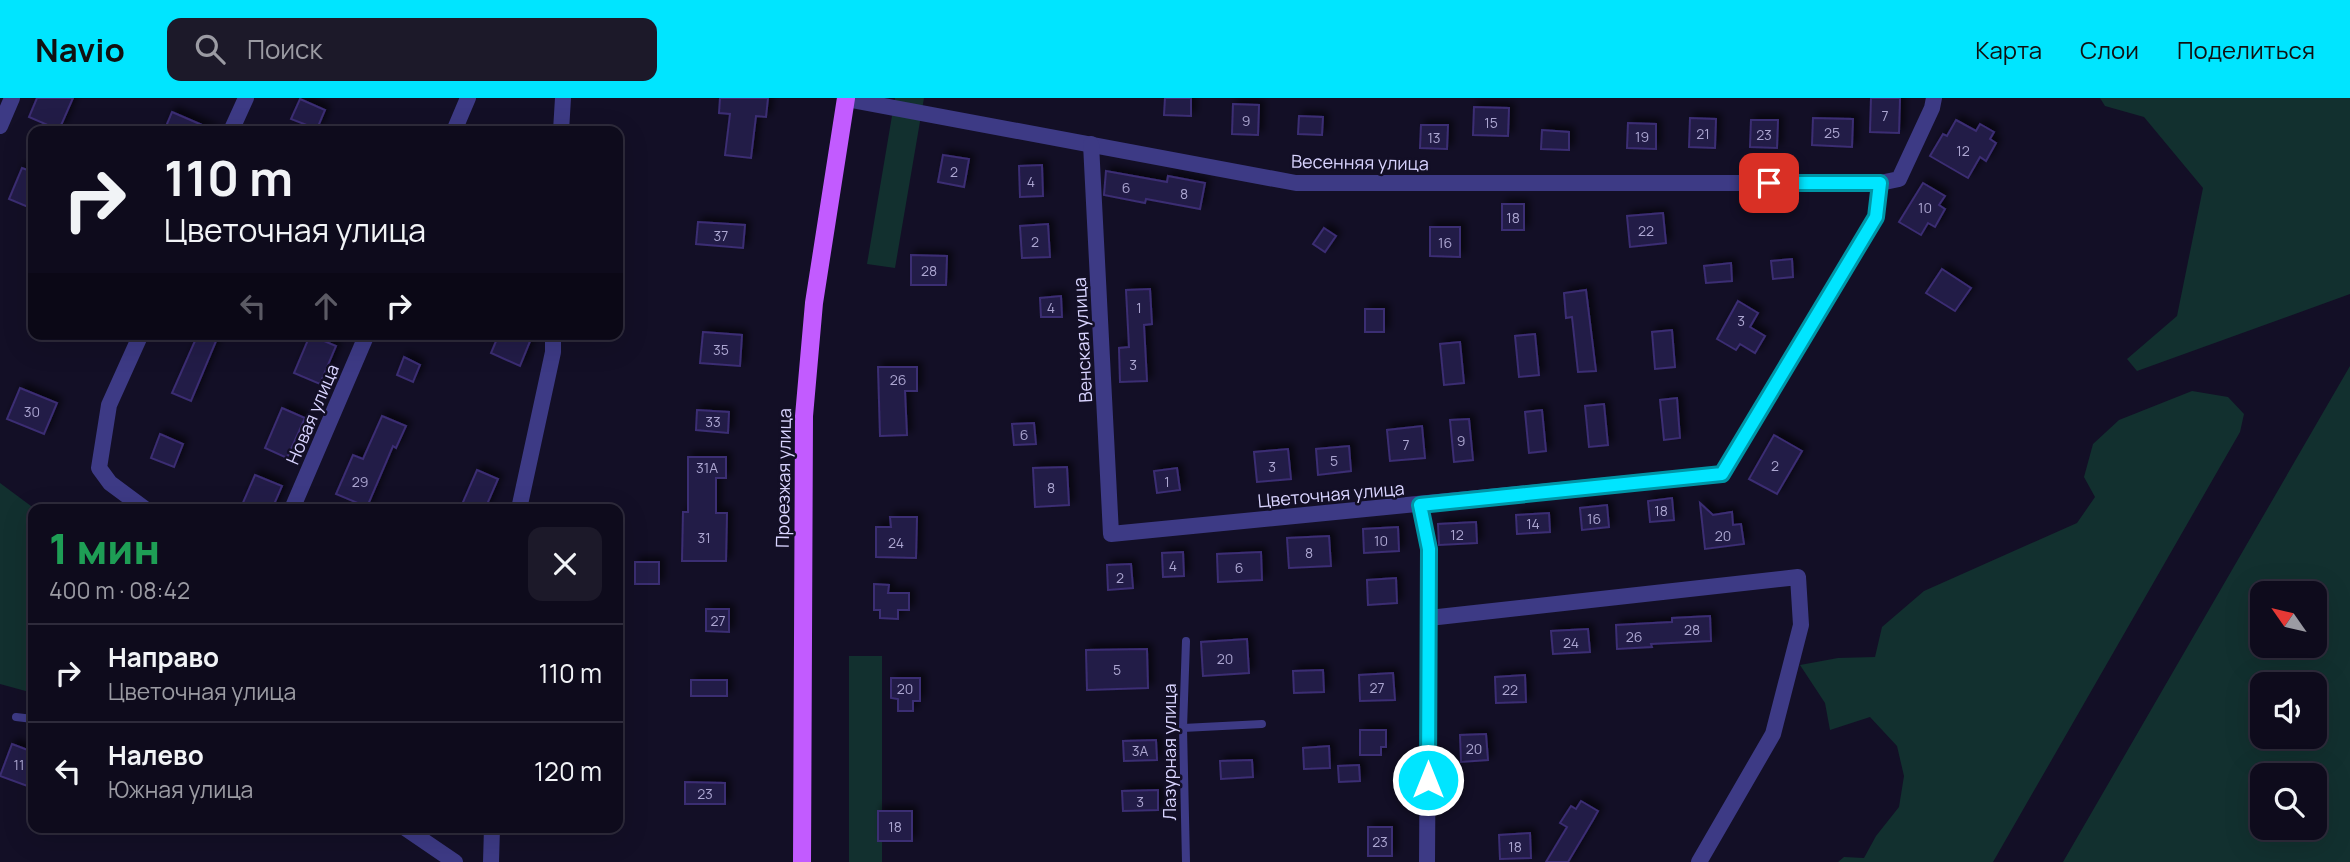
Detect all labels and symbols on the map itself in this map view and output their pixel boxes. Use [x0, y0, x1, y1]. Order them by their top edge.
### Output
house number: 7 [1881, 106, 1889, 125]
house number: 9 [1242, 111, 1250, 130]
house number: 15 [1484, 113, 1498, 132]
house number: 25 [1824, 123, 1840, 142]
house number: 21 [1696, 124, 1710, 143]
house number: 23 [1756, 125, 1772, 144]
house number: 19 [1635, 127, 1649, 146]
house number: 13 [1427, 128, 1441, 147]
house number: 12 [1956, 141, 1970, 160]
street label: Весенняя улица [1291, 149, 1429, 175]
pin [1739, 153, 1799, 213]
house number: 2 [950, 162, 958, 181]
house number: 4 [1027, 172, 1035, 191]
house number: 6 [1122, 178, 1130, 197]
house number: 8 [1180, 184, 1188, 203]
house number: 10 [1918, 198, 1932, 217]
house number: 18 [1506, 208, 1520, 227]
house number: 22 [1638, 221, 1654, 240]
house number: 37 [714, 226, 728, 245]
house number: 2 [1031, 232, 1039, 251]
house number: 16 [1438, 233, 1452, 252]
house number: 28 [921, 261, 937, 280]
street label: Венская улица [1067, 277, 1097, 403]
house number: 4 [1047, 298, 1055, 317]
house number: 1 [1136, 298, 1142, 317]
house number: 3 [1737, 311, 1745, 330]
house number: 35 [713, 340, 729, 359]
house number: 3 [1129, 355, 1137, 374]
street label: Новая улица [280, 360, 344, 468]
house number: 26 [890, 370, 906, 389]
house number: 30 [24, 402, 40, 421]
street label: Проезжая улица [770, 408, 796, 548]
house number: 33 [705, 412, 721, 431]
house number: 6 [1020, 425, 1028, 444]
house number: 9 [1457, 431, 1465, 450]
house number: 7 [1402, 435, 1410, 454]
house number: 5 [1330, 451, 1338, 470]
house number: 2 [1771, 456, 1779, 475]
house number: 3 [1268, 457, 1276, 476]
house number: 31А [696, 458, 718, 477]
house number: 29 [352, 472, 368, 491]
house number: 1 [1164, 472, 1170, 491]
street label: Цветочная улица [1257, 476, 1405, 512]
house number: 8 [1047, 478, 1055, 497]
house number: 18 [1654, 501, 1668, 520]
house number: 16 [1587, 509, 1601, 528]
house number: 14 [1526, 514, 1540, 533]
house number: 12 [1450, 525, 1464, 544]
house number: 20 [1715, 526, 1731, 545]
house number: 31 [697, 528, 711, 547]
house number: 10 [1374, 531, 1388, 550]
house number: 24 [888, 533, 904, 552]
house number: 8 [1305, 543, 1313, 562]
house number: 4 [1169, 556, 1177, 575]
house number: 6 [1235, 558, 1243, 577]
house number: 2 [1116, 568, 1124, 587]
north arrow [2250, 581, 2328, 658]
house number: 27 [710, 611, 726, 630]
house number: 28 [1684, 620, 1700, 639]
house number: 26 [1626, 627, 1642, 646]
house number: 24 [1563, 633, 1579, 652]
house number: 20 [1217, 649, 1233, 668]
house number: 5 [1113, 660, 1121, 679]
house number: 27 [1369, 678, 1385, 697]
house number: 20 [897, 679, 913, 698]
house number: 22 [1502, 680, 1518, 699]
street label: Лазурная улица [1157, 684, 1181, 820]
house number: 20 [1466, 739, 1482, 758]
house number: 3А [1132, 741, 1148, 760]
position arrow [1391, 743, 1465, 817]
house number: 11 [14, 755, 24, 774]
house number: 23 [697, 784, 713, 803]
house number: 3 [1136, 792, 1144, 811]
house number: 18 [888, 817, 902, 836]
house number: 23 [1372, 832, 1388, 851]
house number: 18 [1508, 837, 1522, 856]

